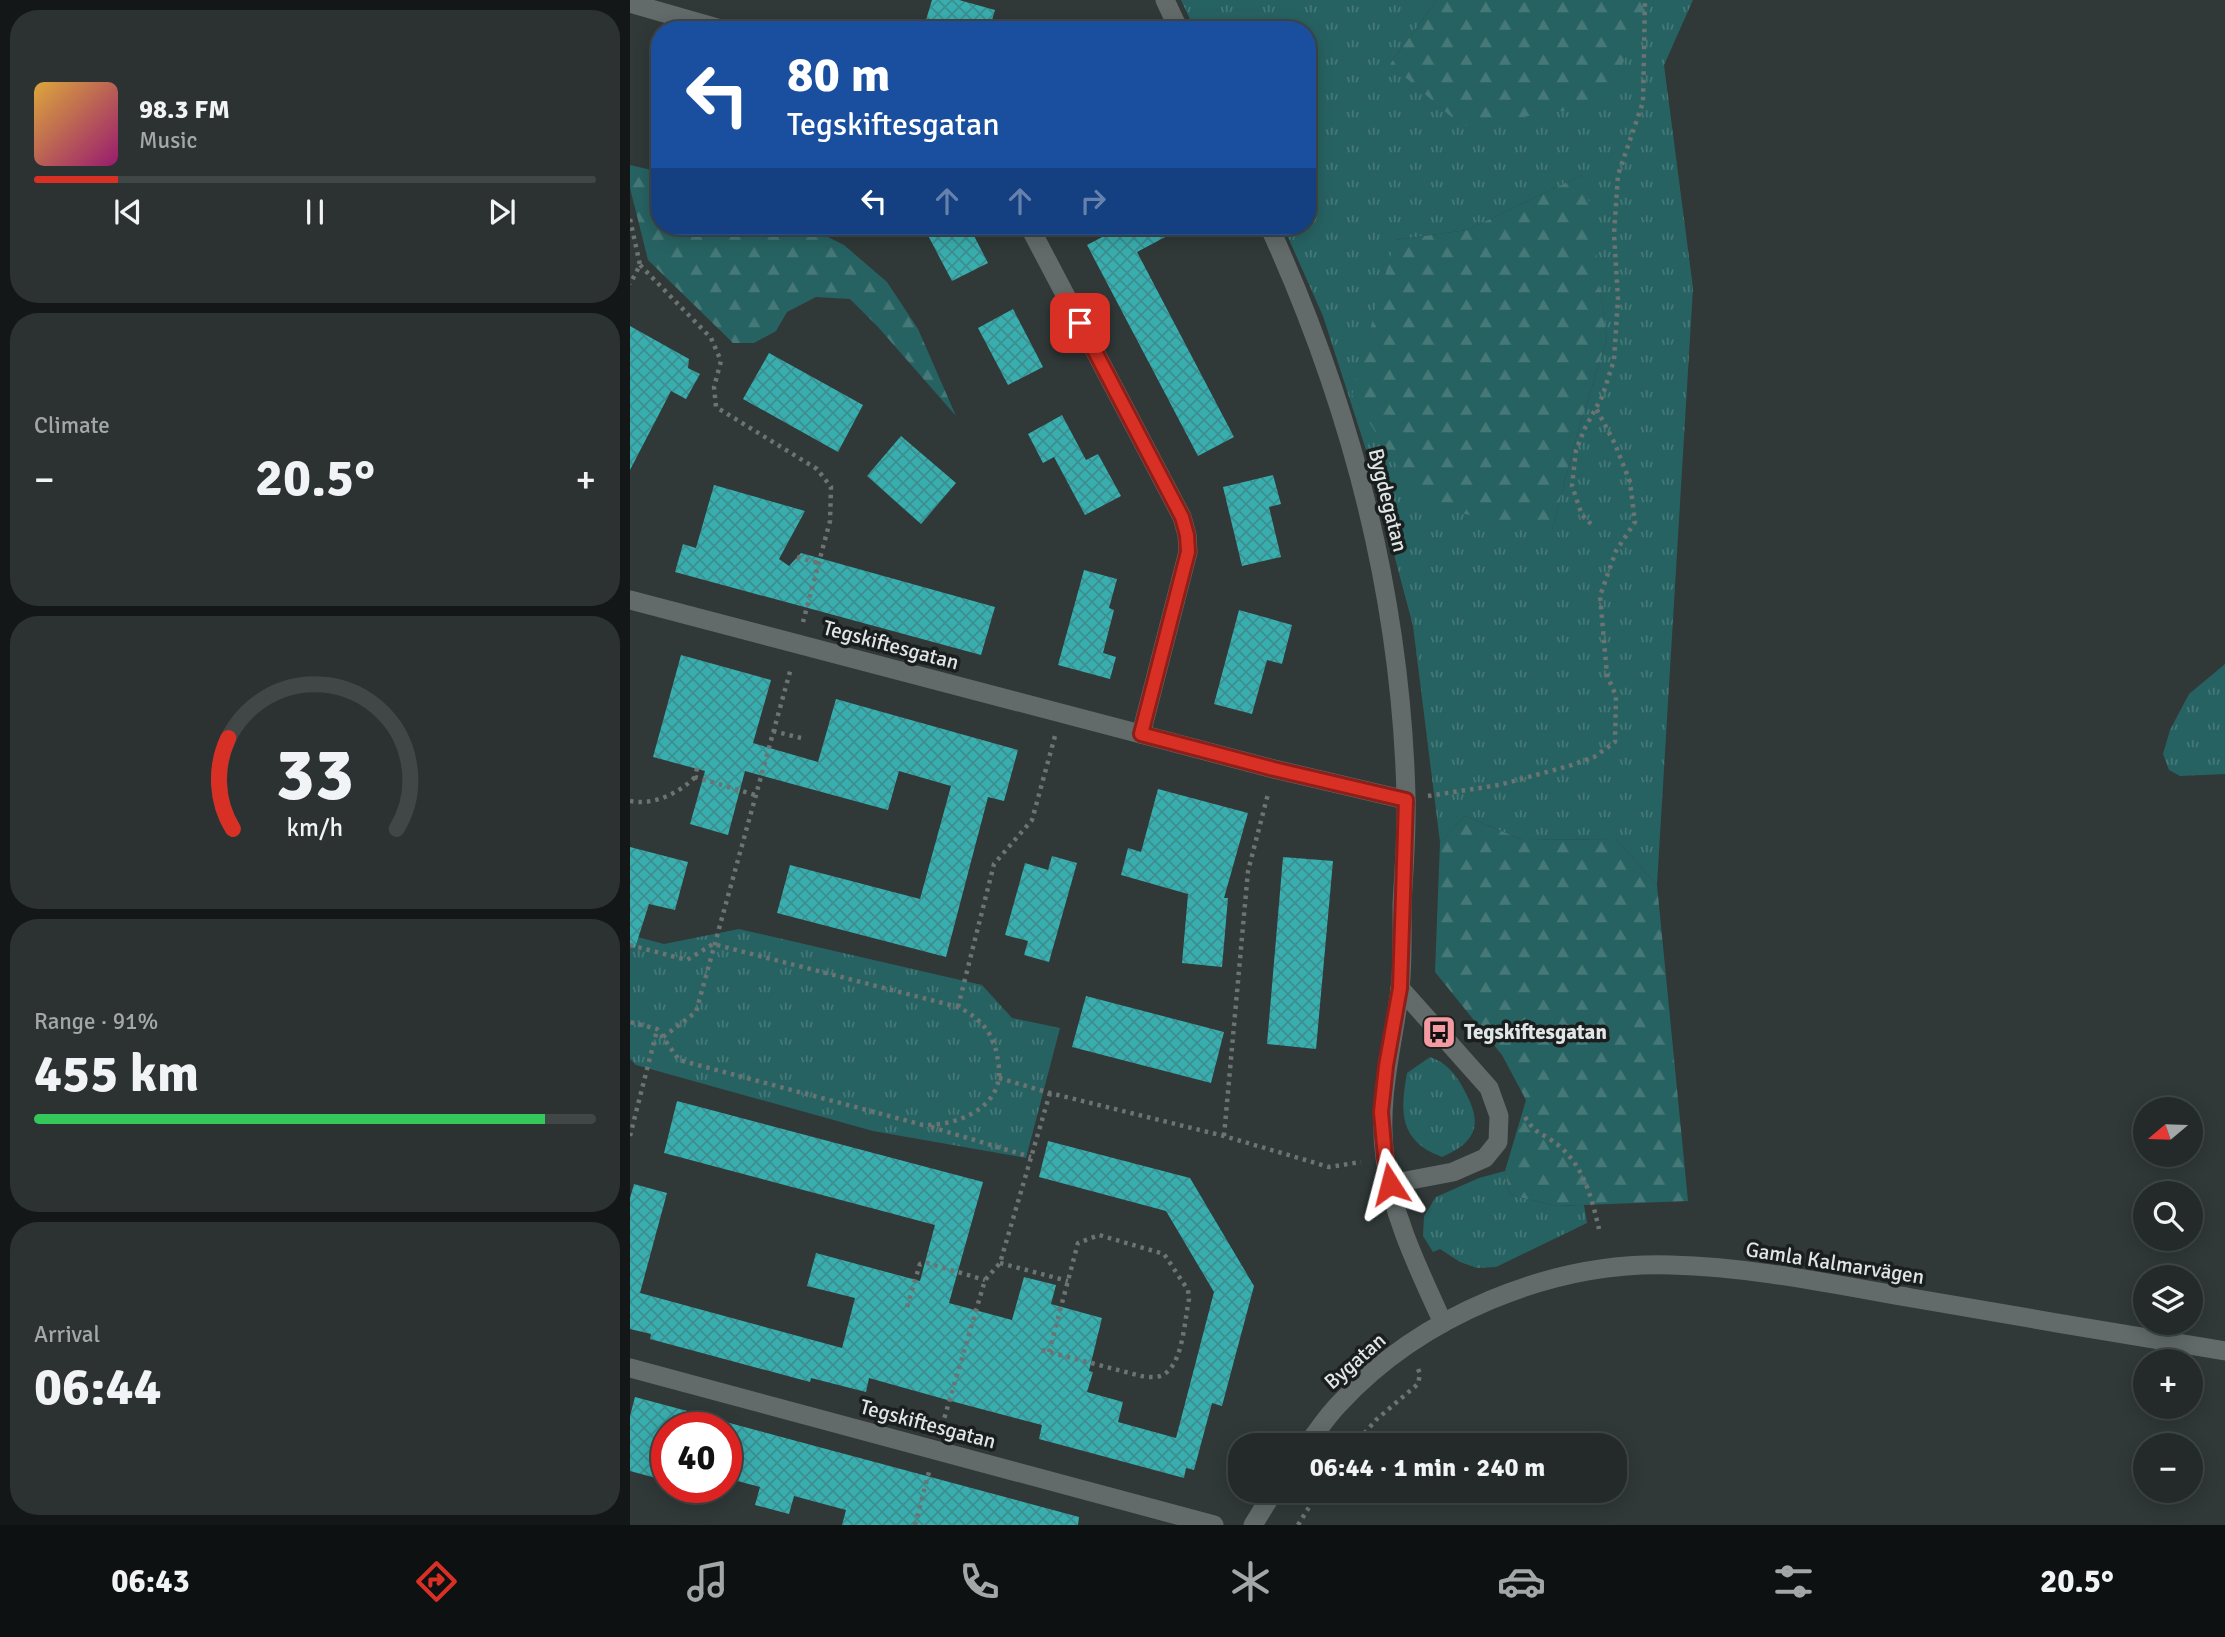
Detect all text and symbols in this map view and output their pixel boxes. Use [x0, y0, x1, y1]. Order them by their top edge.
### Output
text: 80 m [787, 45, 890, 105]
icon: left [672, 49, 763, 140]
text: 98.3 FM [139, 94, 230, 126]
text: Tegskiftesgatan [787, 105, 1000, 144]
text: Music [139, 126, 197, 155]
icon: left [855, 182, 893, 220]
icon: ahead [928, 182, 966, 220]
icon: ahead [1001, 182, 1039, 220]
icon: right [1074, 182, 1112, 220]
icon: previous [109, 193, 147, 231]
icon: pause [296, 193, 334, 231]
icon: next [483, 193, 521, 231]
pin [1050, 293, 1110, 353]
icon: arrive [1061, 304, 1099, 342]
text: Climate [34, 411, 110, 440]
text: 20.5° [255, 446, 375, 510]
street label: Bygdegatan [1363, 446, 1413, 554]
text: − [34, 456, 55, 503]
text: + [575, 456, 596, 503]
street label: Tegskiftesgatan [820, 614, 962, 676]
text: 33 [276, 731, 354, 820]
text: km/h [287, 811, 343, 842]
text: Range · 91% [34, 1007, 158, 1036]
bus stop icon: Tegskiftesgatan [1420, 1013, 1458, 1051]
place label: Tegskiftesgatan [1464, 1019, 1607, 1045]
text: 455 km [34, 1042, 199, 1106]
north arrow [2133, 1097, 2203, 1167]
map controls [2133, 1097, 2203, 1503]
position arrow [1353, 1147, 1427, 1221]
button: search [2133, 1181, 2203, 1251]
street label: Gamla Kalmarvägen [1744, 1236, 1926, 1290]
button: layers [2133, 1265, 2203, 1335]
text: Arrival [34, 1320, 100, 1349]
street label: Bygatan [1319, 1327, 1391, 1395]
button: + [2133, 1349, 2203, 1419]
text: 06:44 [34, 1355, 162, 1419]
street label: Tegskiftesgatan [857, 1393, 999, 1455]
speed limit sign: 40 [651, 1412, 742, 1503]
button: − [2133, 1433, 2203, 1503]
text: 06:44 · 1 min · 240 m [1310, 1452, 1545, 1484]
icon: directions [412, 1557, 461, 1606]
icon: music [683, 1557, 732, 1606]
icon: phone [955, 1557, 1004, 1606]
icon: climate [1226, 1557, 1275, 1606]
icon: car [1497, 1557, 1546, 1606]
icon: filters [1769, 1557, 1818, 1606]
text: 06:43 [111, 1562, 190, 1601]
text: 20.5° [2040, 1562, 2114, 1601]

